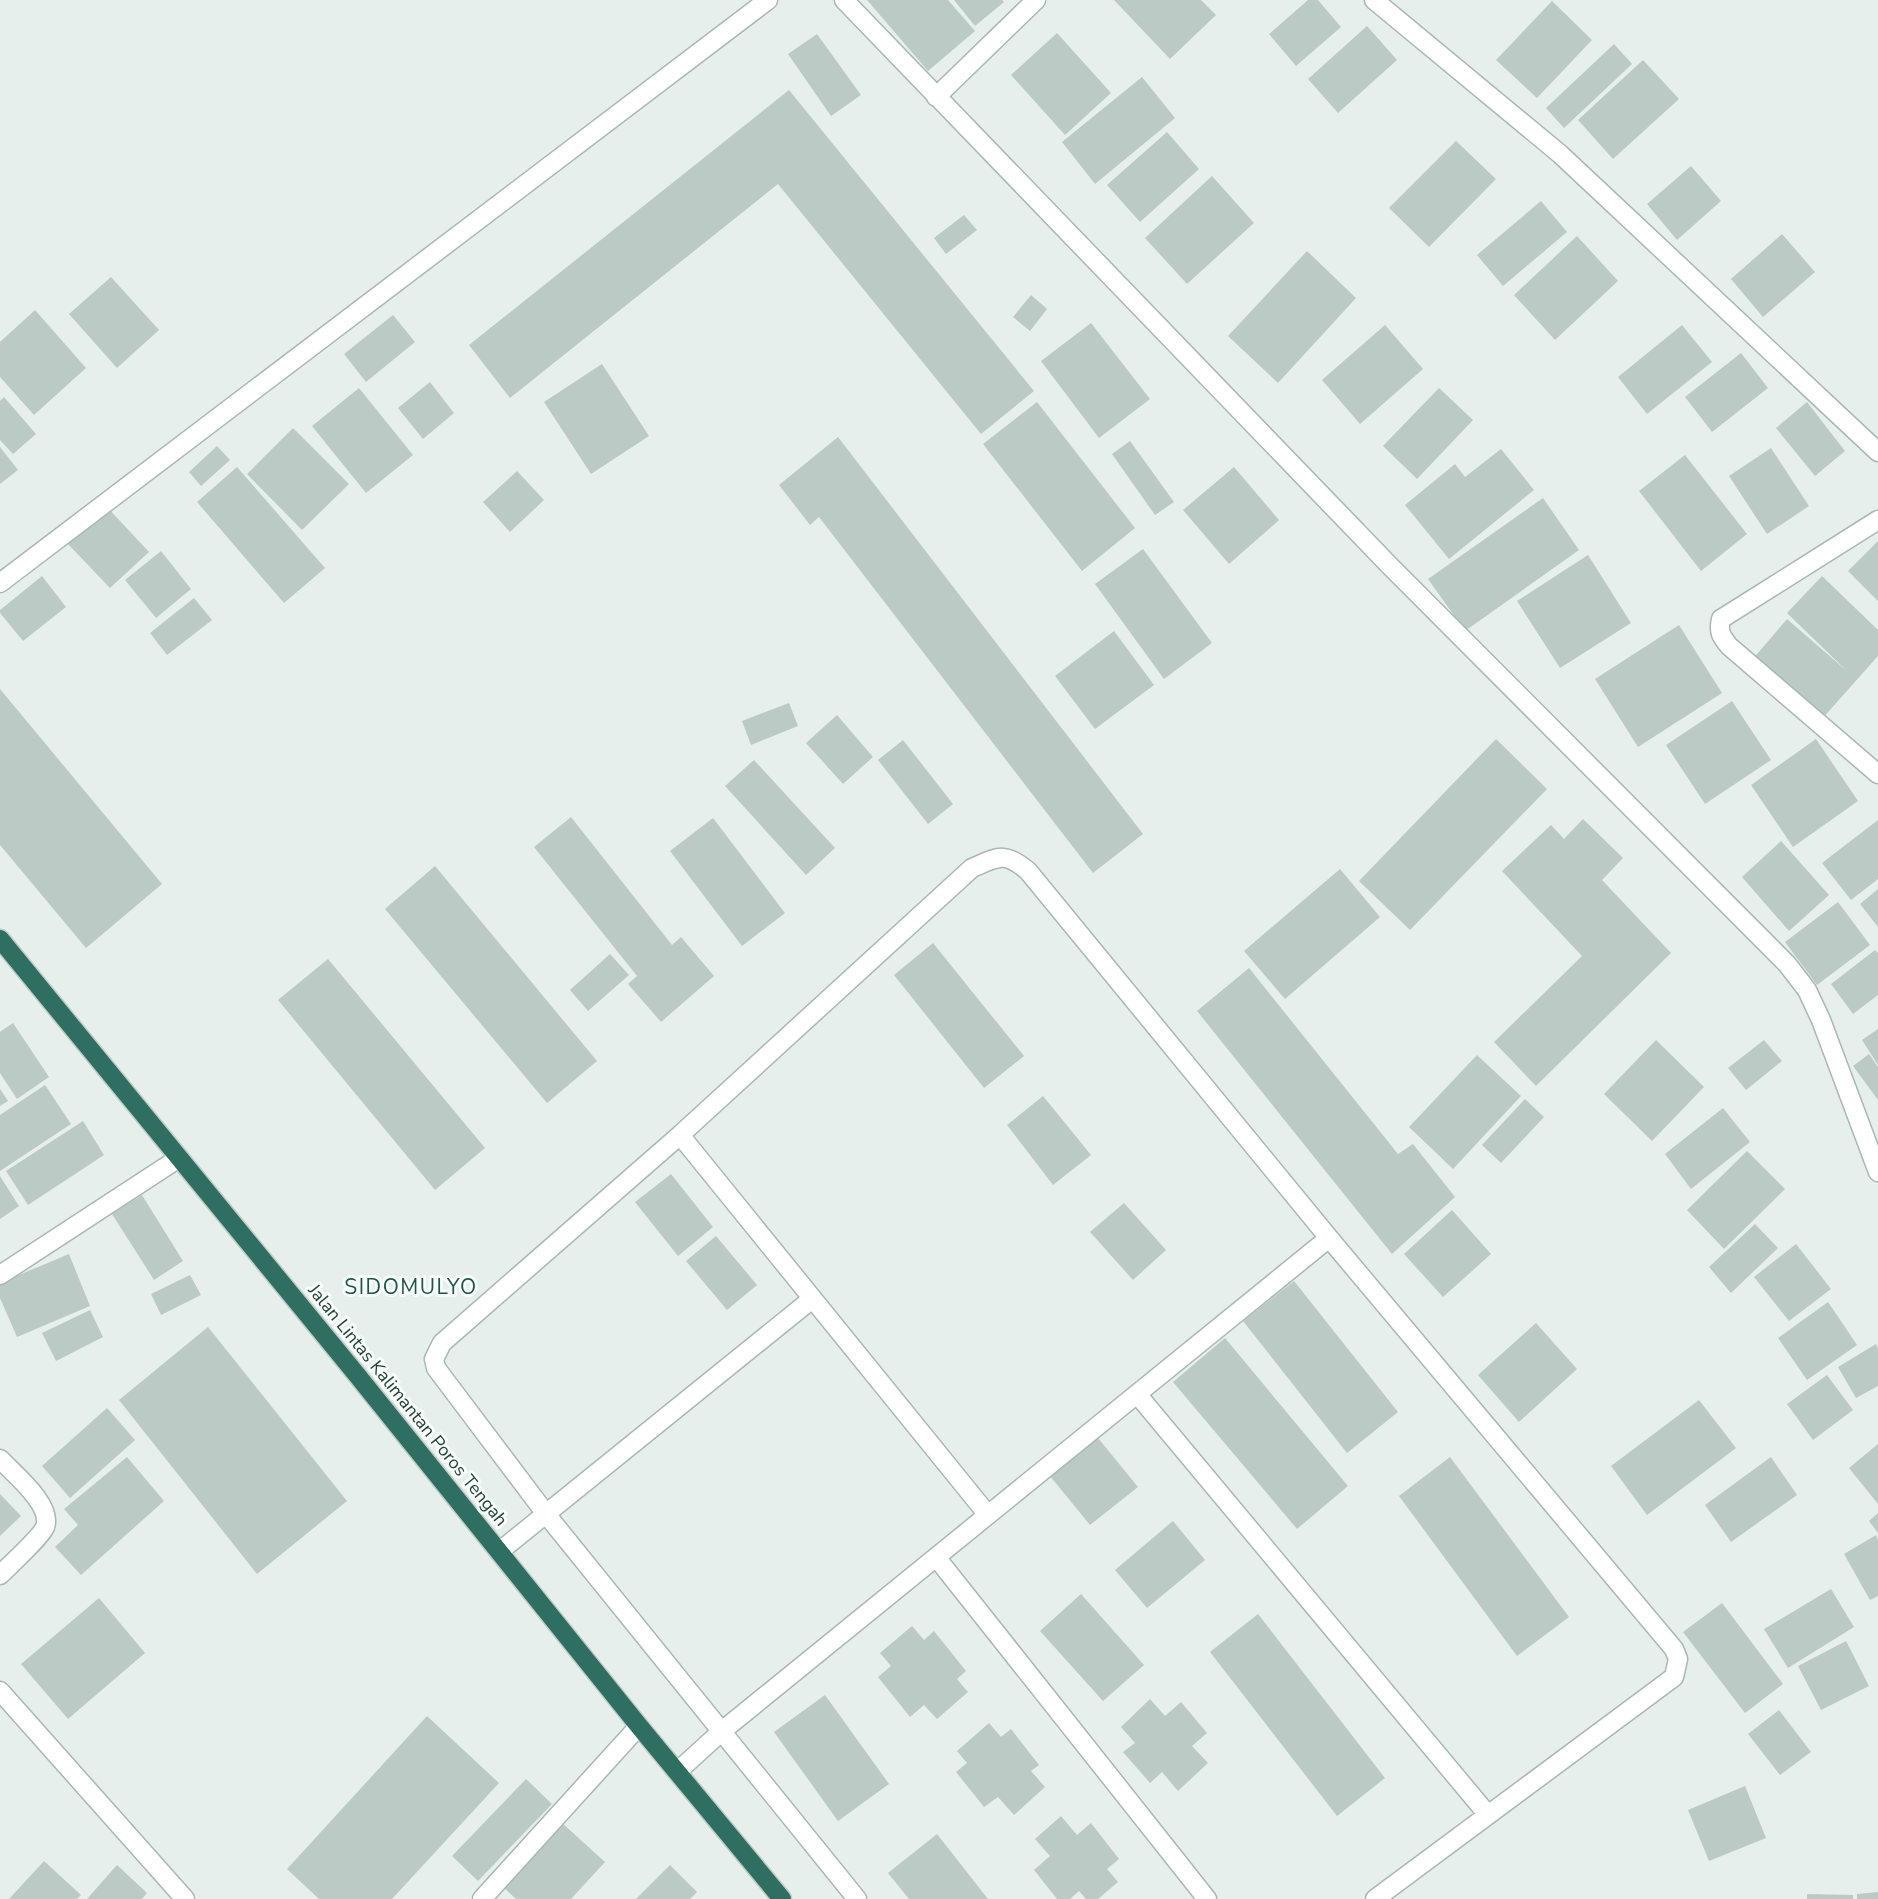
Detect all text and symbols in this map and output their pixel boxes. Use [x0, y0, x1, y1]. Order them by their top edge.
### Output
district label: SIDOMULYO [344, 1273, 478, 1301]
street label: Jalan Lintas Kalimantan Poros Tengah [302, 1278, 513, 1531]

